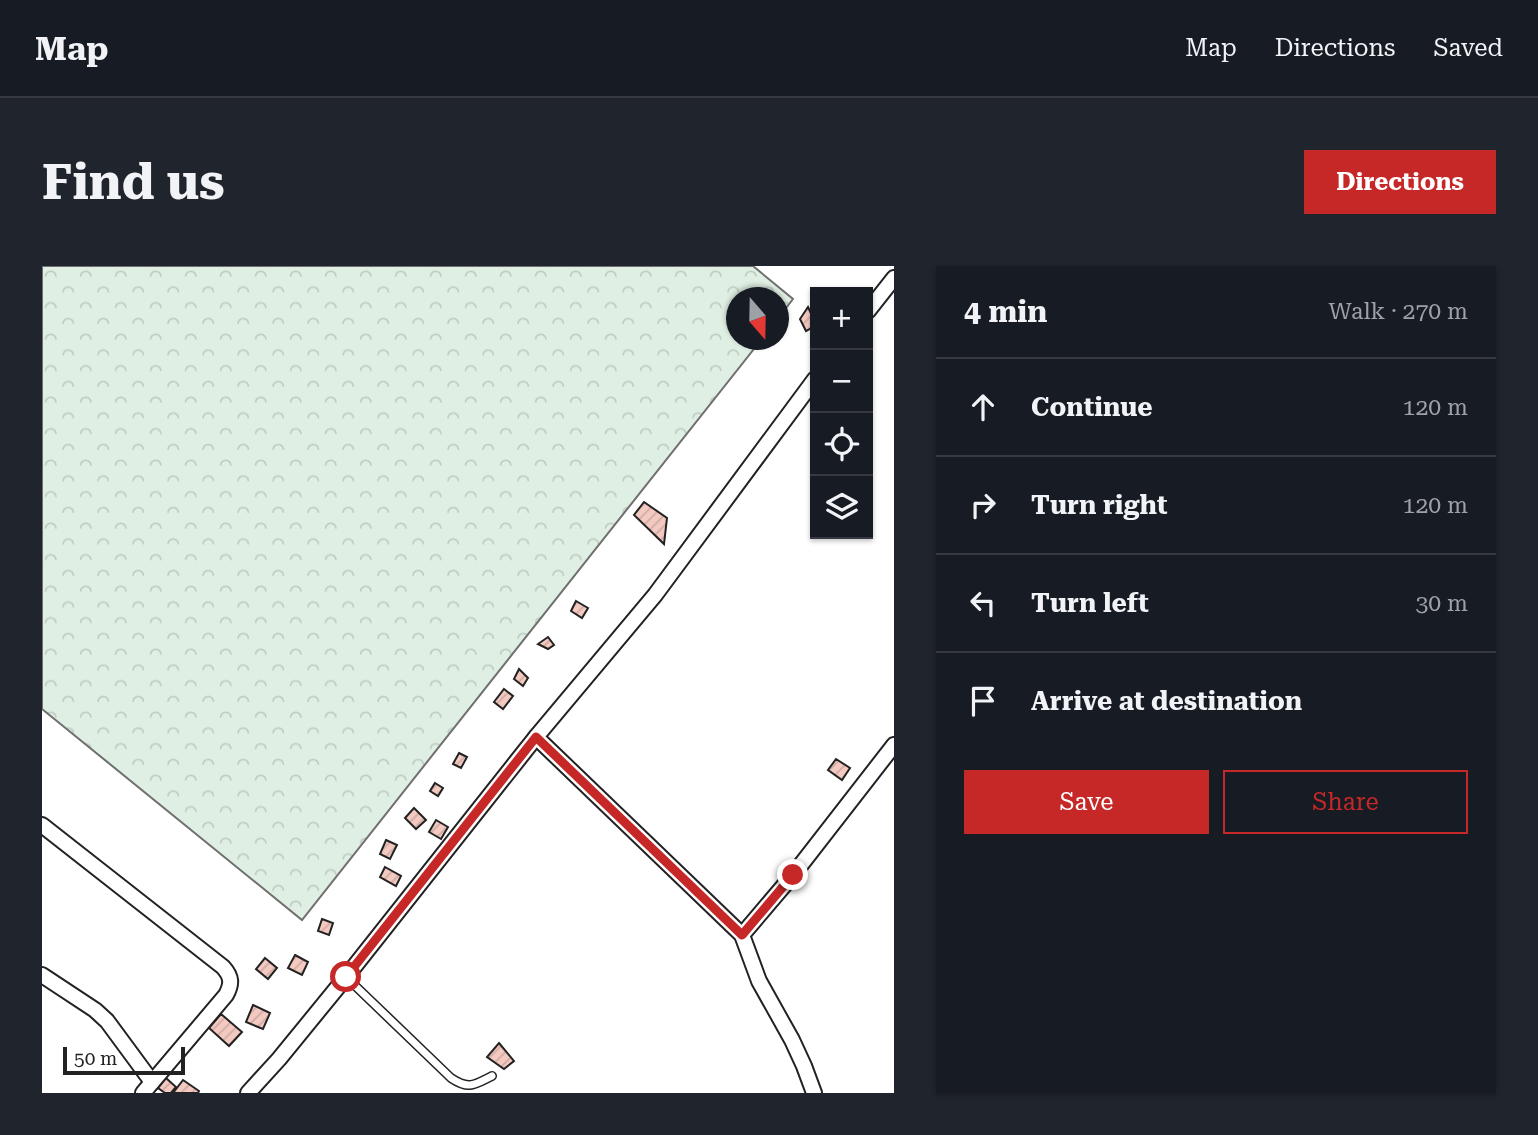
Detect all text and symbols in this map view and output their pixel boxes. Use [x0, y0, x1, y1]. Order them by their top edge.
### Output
text: Map [35, 29, 109, 68]
text: Map [1185, 34, 1237, 62]
text: Directions [1275, 34, 1395, 62]
text: Saved [1433, 34, 1503, 62]
button: Directions [1304, 150, 1496, 214]
text: Find us [42, 154, 225, 211]
north arrow [726, 287, 789, 350]
map controls [810, 287, 873, 539]
button: + [810, 287, 873, 350]
text: 4 min [964, 294, 1047, 329]
text: Walk · 270 m [1329, 298, 1468, 325]
button: − [810, 350, 873, 413]
icon: ahead [964, 388, 1002, 426]
text: Continue [1031, 392, 1153, 422]
text: 120 m [1403, 394, 1468, 421]
button: locate [810, 413, 873, 476]
button: layers [810, 476, 873, 539]
icon: right [964, 486, 1002, 524]
text: Turn right [1031, 490, 1167, 520]
text: 120 m [1403, 492, 1468, 519]
icon: left [964, 584, 1002, 622]
text: Turn left [1031, 588, 1149, 618]
text: 30 m [1415, 590, 1468, 617]
icon: arrive [964, 682, 1002, 720]
text: Arrive at destination [1031, 686, 1302, 716]
button: Save [964, 770, 1209, 834]
button: Share [1223, 770, 1468, 834]
route end [777, 859, 808, 890]
route start [330, 961, 361, 992]
scale bar [63, 1044, 186, 1076]
text: 50 m [74, 1047, 117, 1070]

